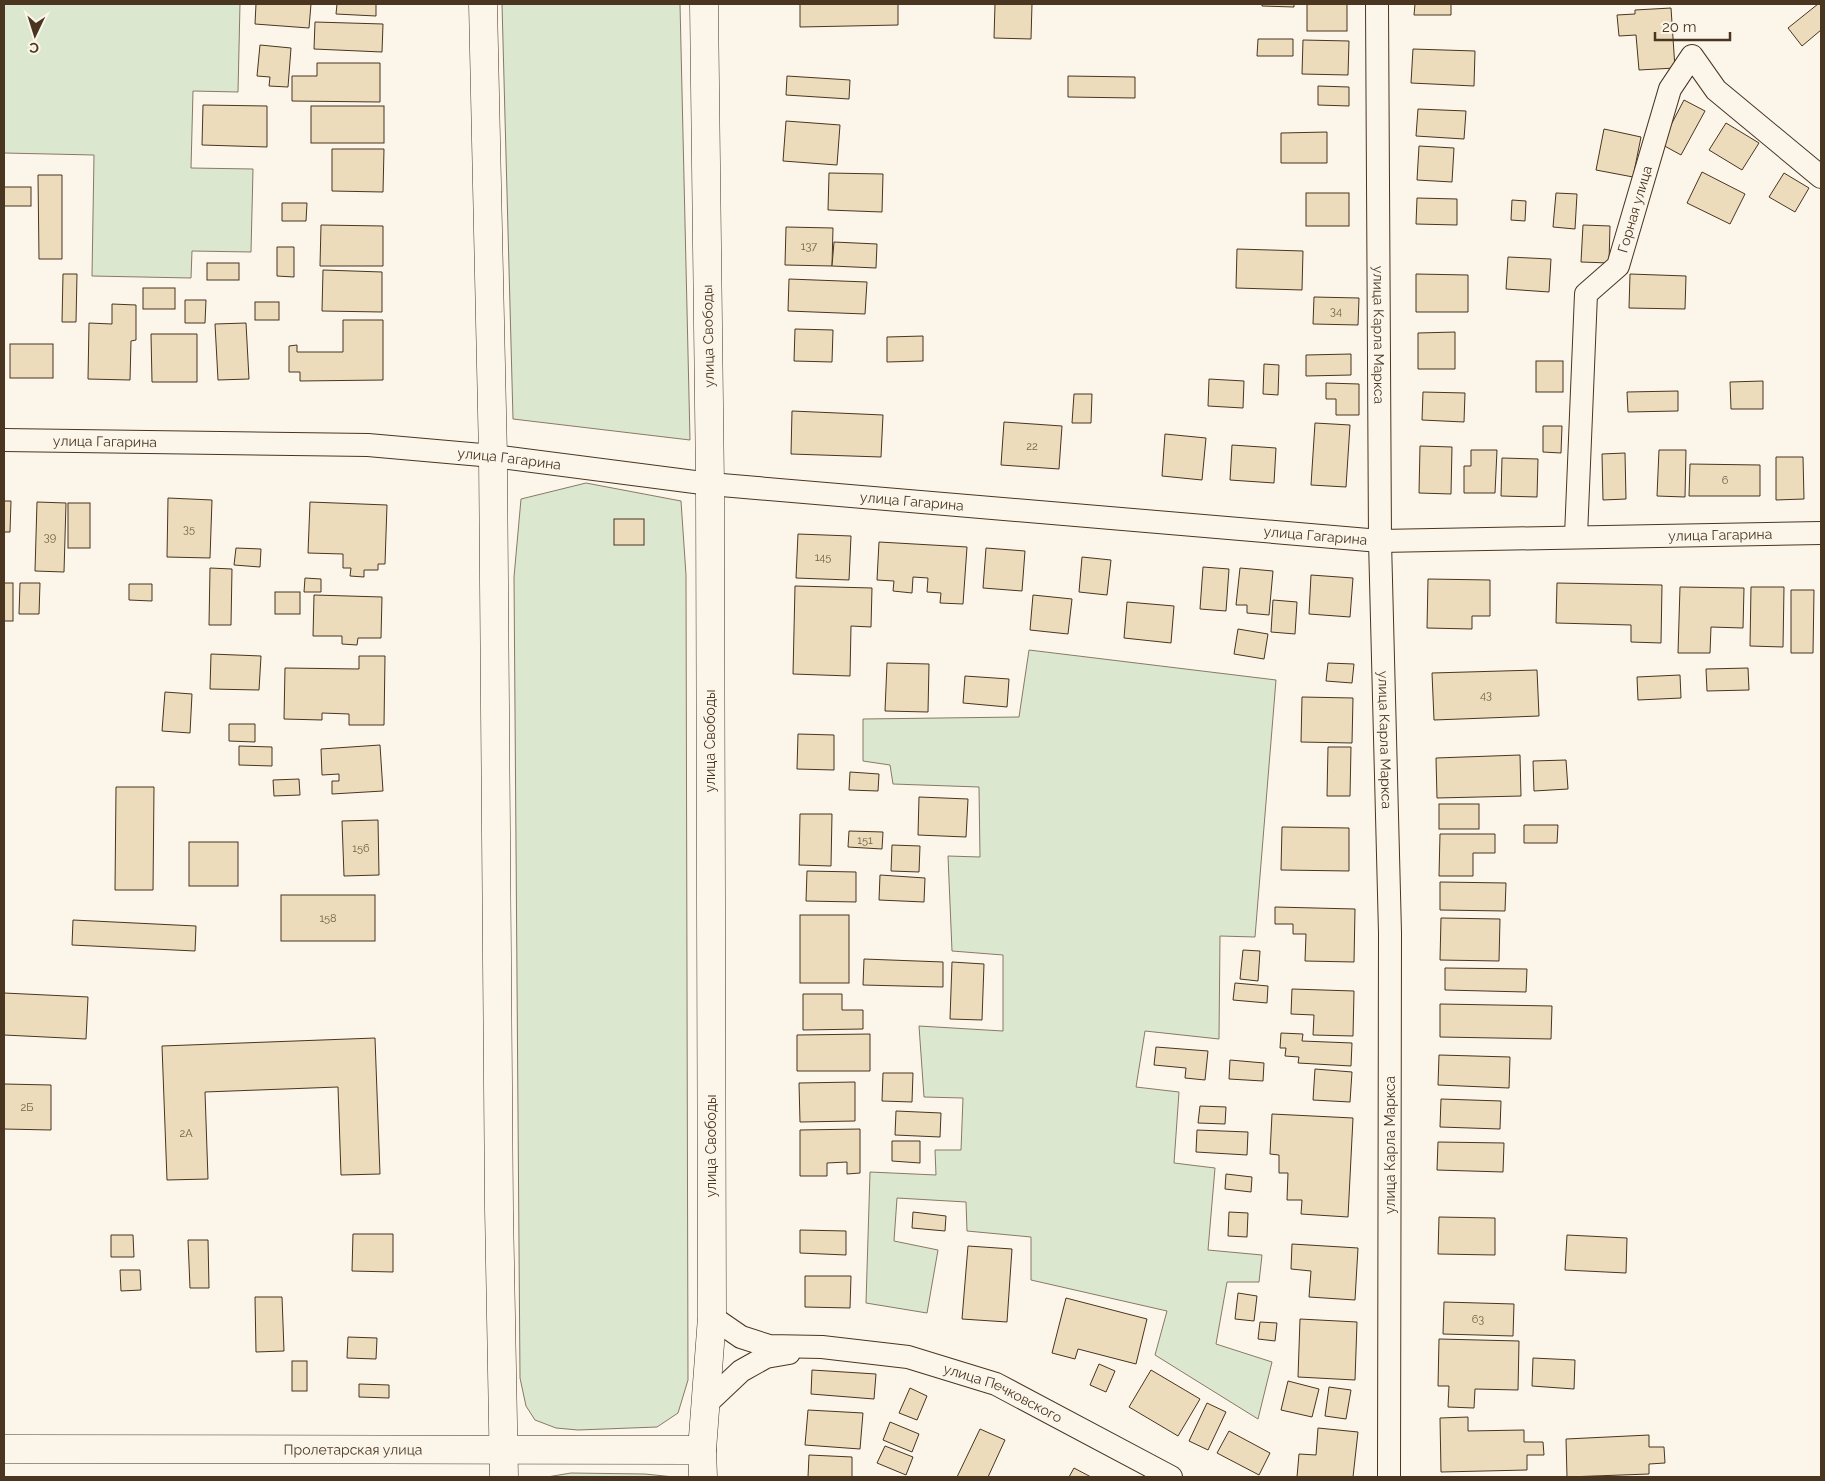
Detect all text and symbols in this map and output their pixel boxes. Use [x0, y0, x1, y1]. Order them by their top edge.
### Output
north arrow [10, 10, 60, 60]
scale bar [1655, 10, 1730, 42]
text: 20 m [1662, 18, 1697, 36]
text: С [28, 40, 39, 56]
street label: Горная улица [1614, 164, 1655, 255]
house number: 137 [801, 240, 817, 253]
street label: улица Карла Маркса [1370, 266, 1387, 404]
street label: улица Свободы [699, 284, 717, 388]
house number: 34 [1330, 305, 1342, 318]
street label: улица Гагарина [53, 433, 157, 450]
house number: 22 [1026, 440, 1038, 453]
street label: улица Гагарина [457, 445, 562, 473]
house number: 6 [1722, 474, 1729, 487]
street label: улица Гагарина [859, 489, 965, 514]
house number: 35 [183, 523, 195, 536]
street label: улица Гагарина [1263, 523, 1368, 548]
street label: улица Гагарина [1668, 526, 1772, 544]
house number: 39 [44, 531, 56, 544]
house number: 145 [815, 551, 831, 564]
street label: улица Карла Маркса [1375, 671, 1395, 809]
street label: улица Свободы [702, 689, 718, 793]
house number: 43 [1480, 689, 1492, 702]
house number: 151 [857, 834, 873, 847]
house number: 156 [352, 842, 370, 855]
house number: 158 [319, 912, 337, 925]
street label: улица Карла Маркса [1382, 1076, 1398, 1214]
street label: улица Свободы [703, 1094, 719, 1198]
house number: 2Б [21, 1101, 33, 1114]
house number: 2А [179, 1127, 193, 1140]
house number: 63 [1472, 1313, 1484, 1326]
street label: улица Печковского [942, 1360, 1065, 1426]
street label: Пролетарская улица [284, 1441, 422, 1458]

